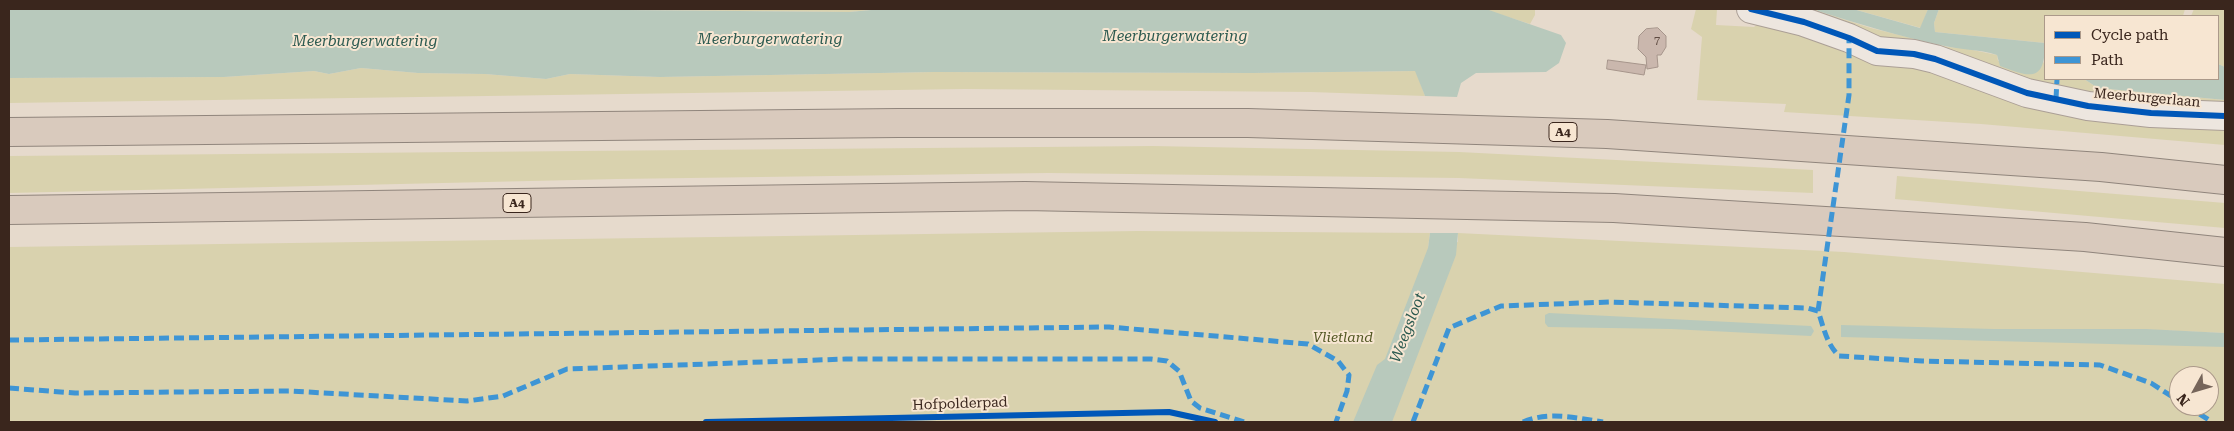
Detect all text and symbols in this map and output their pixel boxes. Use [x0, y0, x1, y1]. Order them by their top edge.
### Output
legend [2044, 15, 2219, 80]
text: Cycle path [2091, 26, 2168, 44]
water label: Meerburgerwatering [1103, 28, 1247, 46]
water label: Meerburgerwatering [698, 31, 842, 49]
water label: Meerburgerwatering [293, 33, 437, 51]
house number: 7 [1654, 34, 1660, 48]
text: Path [2091, 51, 2124, 69]
street label: Meerburgerlaan [2093, 85, 2201, 111]
road number: A4 [1549, 122, 1577, 142]
road number: A4 [503, 194, 531, 212]
water label: Weegsloot [1386, 291, 1430, 365]
park label: Vlietland [1313, 330, 1373, 346]
north arrow [2169, 366, 2219, 416]
text: N [2174, 391, 2193, 409]
street label: Hofpolderpad [912, 394, 1008, 414]

